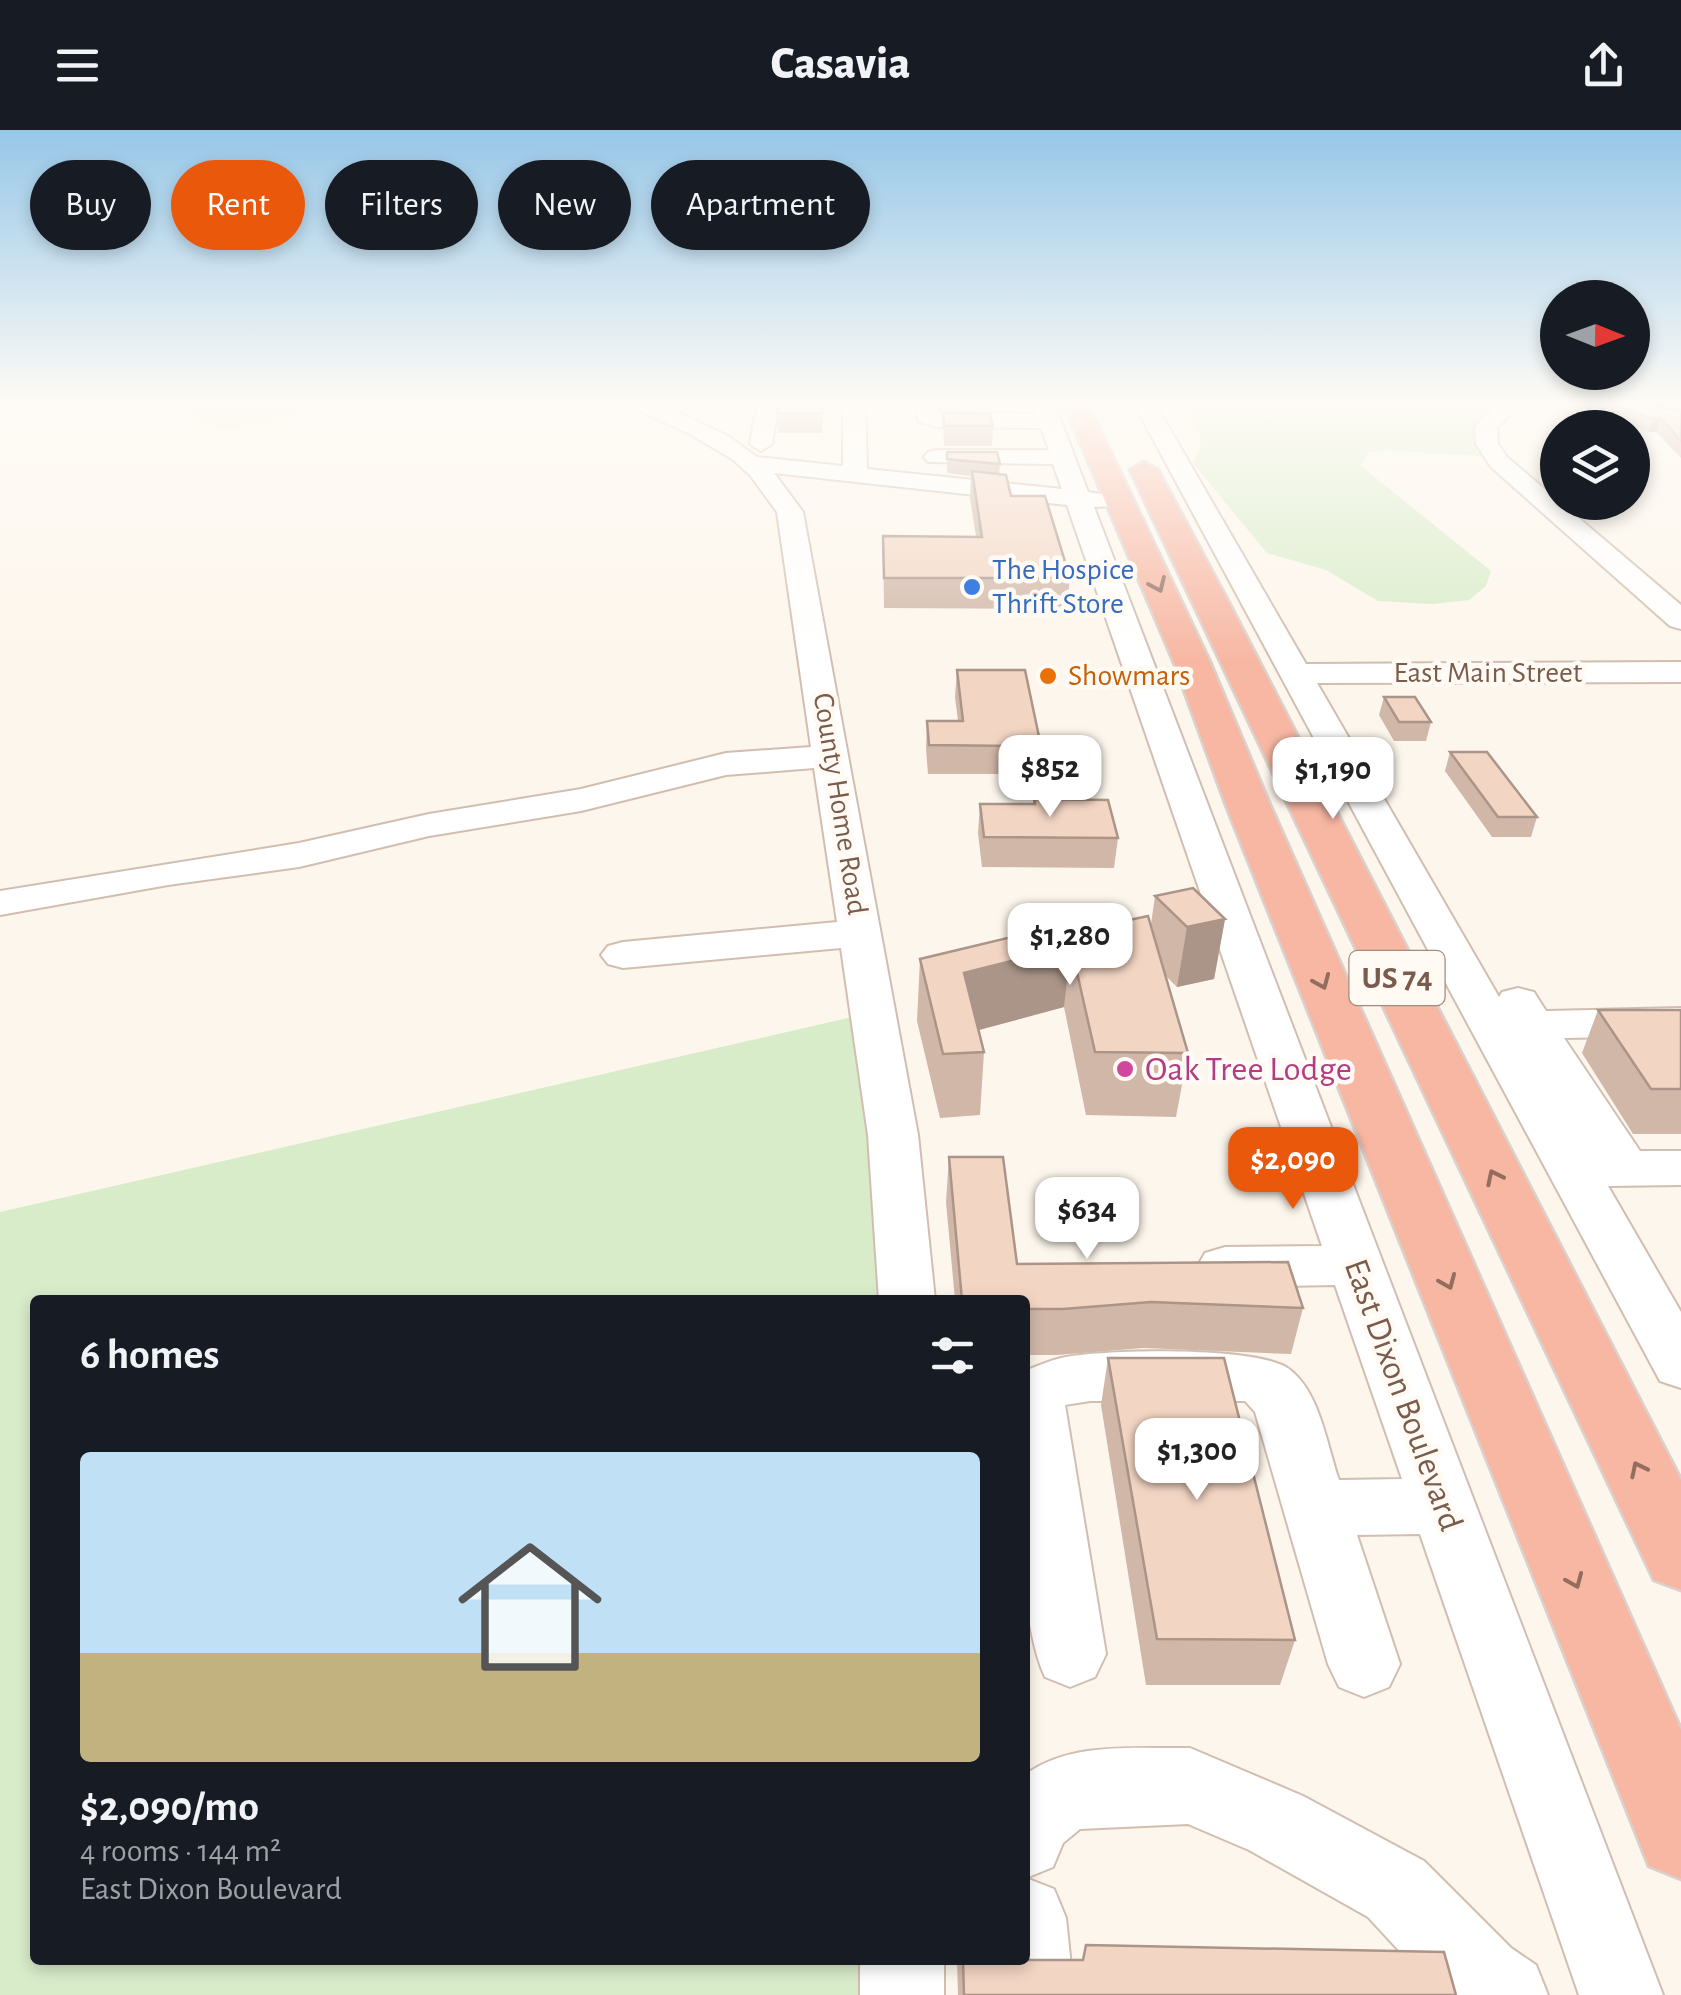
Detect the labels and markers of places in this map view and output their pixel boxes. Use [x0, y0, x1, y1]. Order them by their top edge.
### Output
place label: The Hospice Thrift Store [992, 555, 1134, 619]
marker: The Hospice Thrift Store [961, 576, 983, 598]
place label: Showmars [1068, 661, 1190, 691]
marker: Showmars [1037, 665, 1059, 687]
pin: $852 [991, 735, 1109, 820]
pin: $1,190 [1252, 737, 1414, 822]
pin: $1,280 [989, 903, 1151, 988]
place label: Oak Tree Lodge [1145, 1052, 1352, 1087]
marker: Oak Tree Lodge [1114, 1058, 1136, 1080]
pin: $2,090 [1212, 1127, 1374, 1212]
pin: $634 [1028, 1177, 1146, 1262]
pin: $1,300 [1116, 1418, 1278, 1503]

